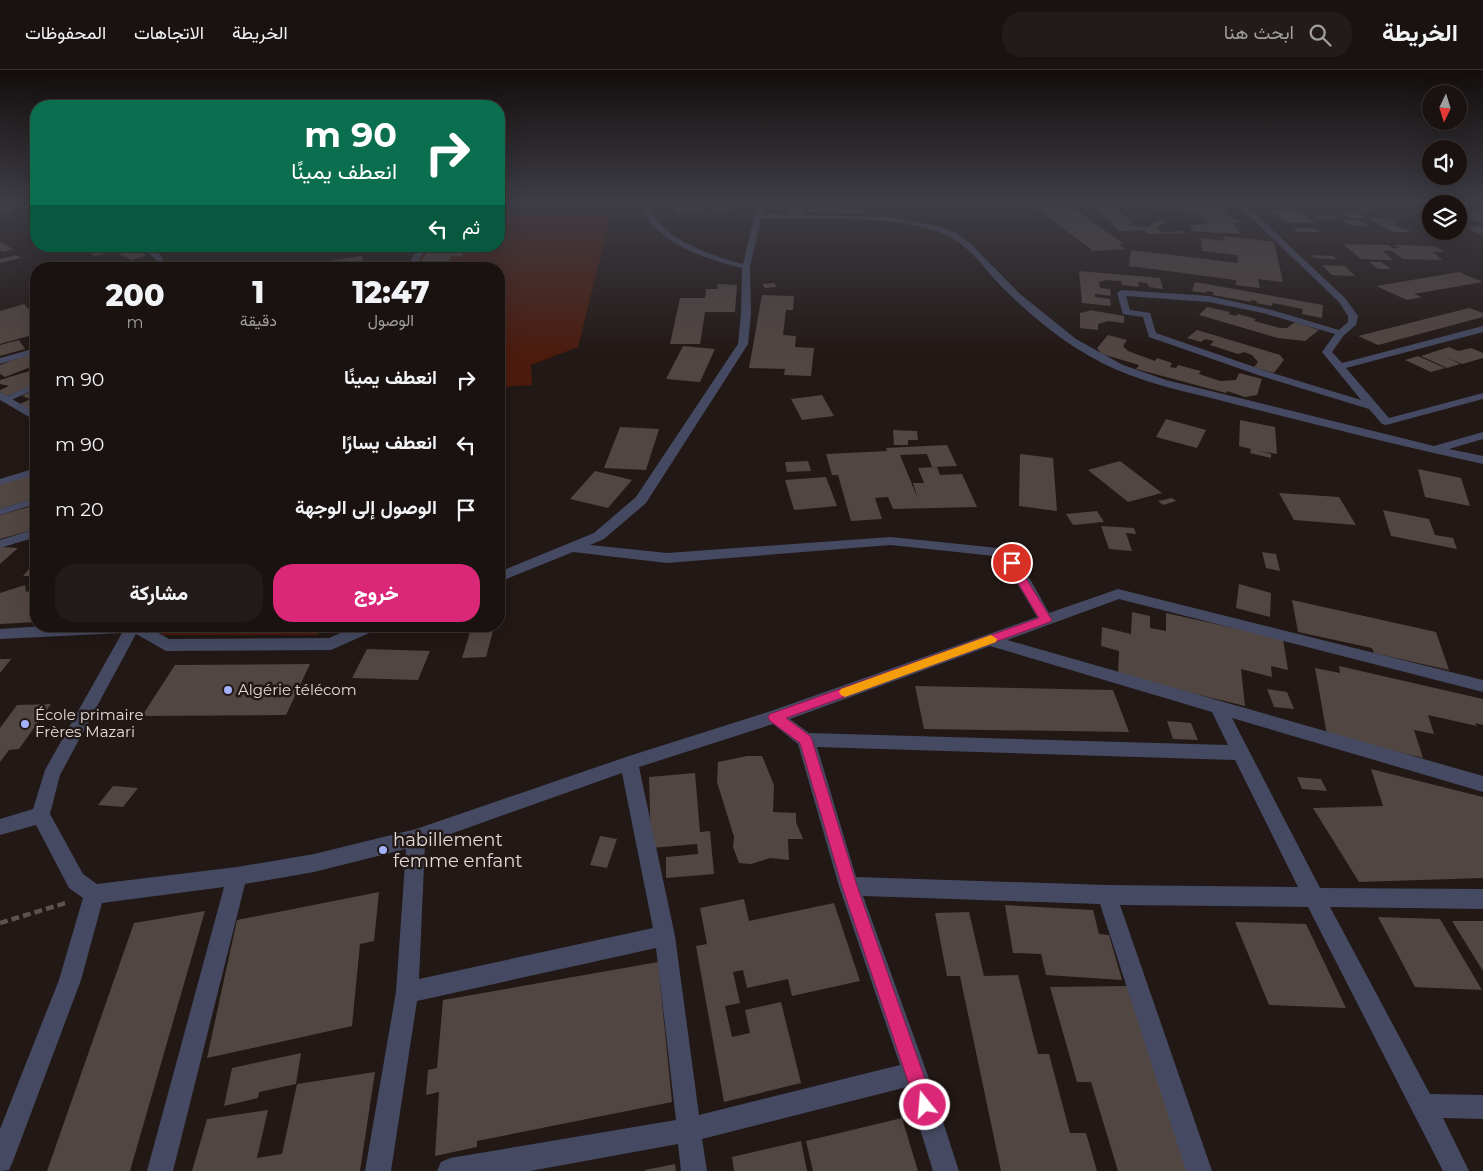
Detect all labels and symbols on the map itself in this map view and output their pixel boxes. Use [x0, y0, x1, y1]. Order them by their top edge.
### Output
north arrow [1422, 85, 1468, 130]
pin [991, 542, 1033, 584]
place label: Algérie télécom [238, 680, 357, 699]
marker: Algérie télécom [222, 684, 234, 696]
place label: École primaire Frères Mazari [35, 705, 143, 741]
marker: École primaire Frères Mazari [19, 718, 31, 730]
place label: habillement femme enfant [393, 829, 523, 872]
marker: habillement femme enfant [377, 844, 389, 856]
position arrow [898, 1078, 950, 1130]

